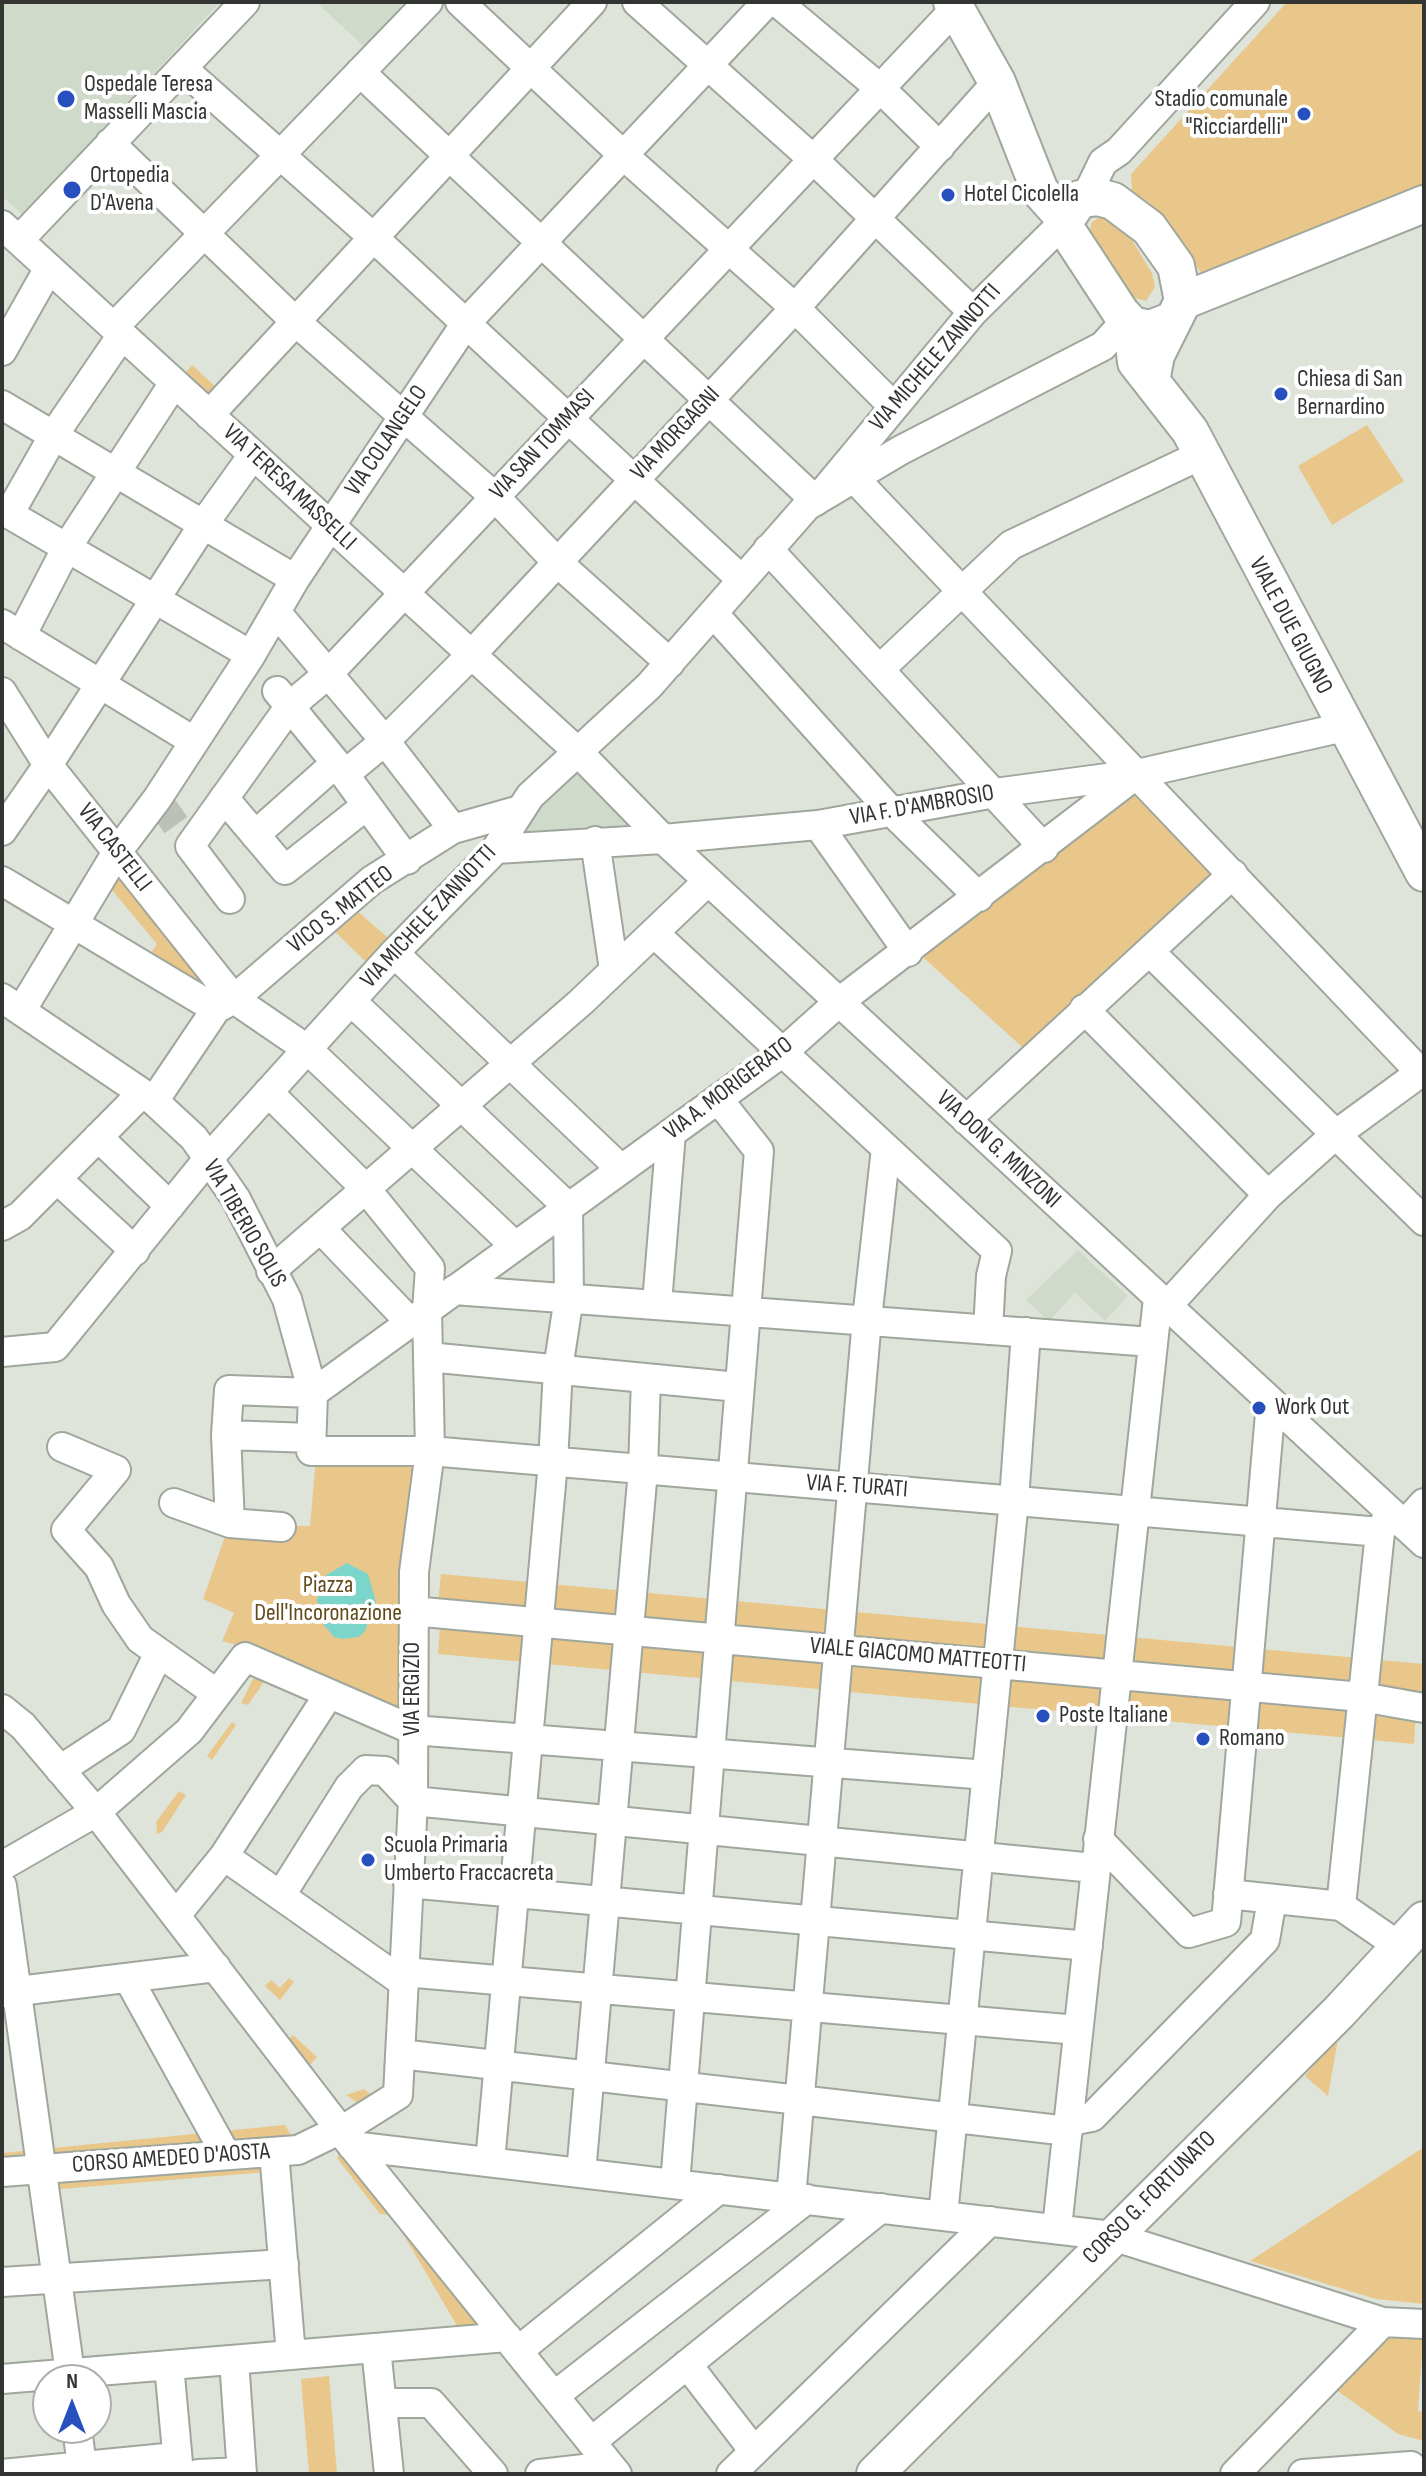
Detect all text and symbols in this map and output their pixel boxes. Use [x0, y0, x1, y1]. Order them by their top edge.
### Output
place label: Ospedale Teresa Masselli Mascia [84, 71, 213, 127]
place label: Stadio comunale "Ricciardelli" [1155, 86, 1288, 142]
marker: Ospedale Teresa Masselli Mascia [55, 88, 77, 110]
marker: Stadio comunale "Ricciardelli" [1295, 105, 1313, 123]
place label: Ortopedia D'Avena [90, 162, 169, 218]
marker: Ortopedia D'Avena [61, 179, 83, 201]
place label: Hotel Cicolella [964, 181, 1079, 209]
marker: Hotel Cicolella [939, 186, 957, 204]
street label: VIA MICHELE ZANNOTTI [864, 278, 1008, 438]
place label: Chiesa di San Bernardino [1297, 366, 1403, 422]
street label: VIA COLANGELO [340, 380, 434, 502]
street label: VIA MORGAGNI [625, 381, 727, 487]
street label: VIA SAN TOMMASI [484, 383, 602, 507]
marker: Chiesa di San Bernardino [1272, 385, 1290, 403]
street label: VIA TERESA MASSELLI [216, 419, 362, 557]
street label: VIALE DUE GIUGNO [1242, 553, 1338, 699]
street label: VIA F. D'AMBROSIO [848, 779, 996, 833]
street label: VIA CASTELLI [71, 798, 157, 898]
street label: VIA MICHELE ZANNOTTI [355, 839, 503, 995]
street label: VICO S. MATTEO [283, 860, 399, 960]
street label: VIA A. MORIGERATO [659, 1031, 799, 1147]
street label: VIA DON G. MINZONI [930, 1085, 1066, 1215]
street label: VIA TIBERIO SOLIS [196, 1155, 292, 1293]
place label: Work Out [1275, 1394, 1349, 1422]
marker: Work Out [1250, 1399, 1268, 1417]
street label: VIA F. TURATI [805, 1469, 909, 1505]
park label: Piazza Dell'Incoronazione [254, 1572, 402, 1628]
street label: VIALE GIACOMO MATTEOTTI [809, 1632, 1027, 1680]
street label: VIA ERGIZIO [399, 1642, 427, 1736]
place label: Poste Italiane [1059, 1702, 1168, 1730]
marker: Poste Italiane [1034, 1707, 1052, 1725]
place label: Romano [1219, 1725, 1285, 1753]
marker: Romano [1194, 1730, 1212, 1748]
place label: Scuola Primaria Umberto Fraccacreta [384, 1832, 554, 1888]
marker: Scuola Primaria Umberto Fraccacreta [359, 1851, 377, 1869]
street label: CORSO G. FORTUNATO [1077, 2125, 1223, 2271]
street label: CORSO AMEDEO D'AOSTA [71, 2138, 271, 2180]
north arrow [32, 2364, 112, 2444]
text: N [66, 2368, 78, 2395]

